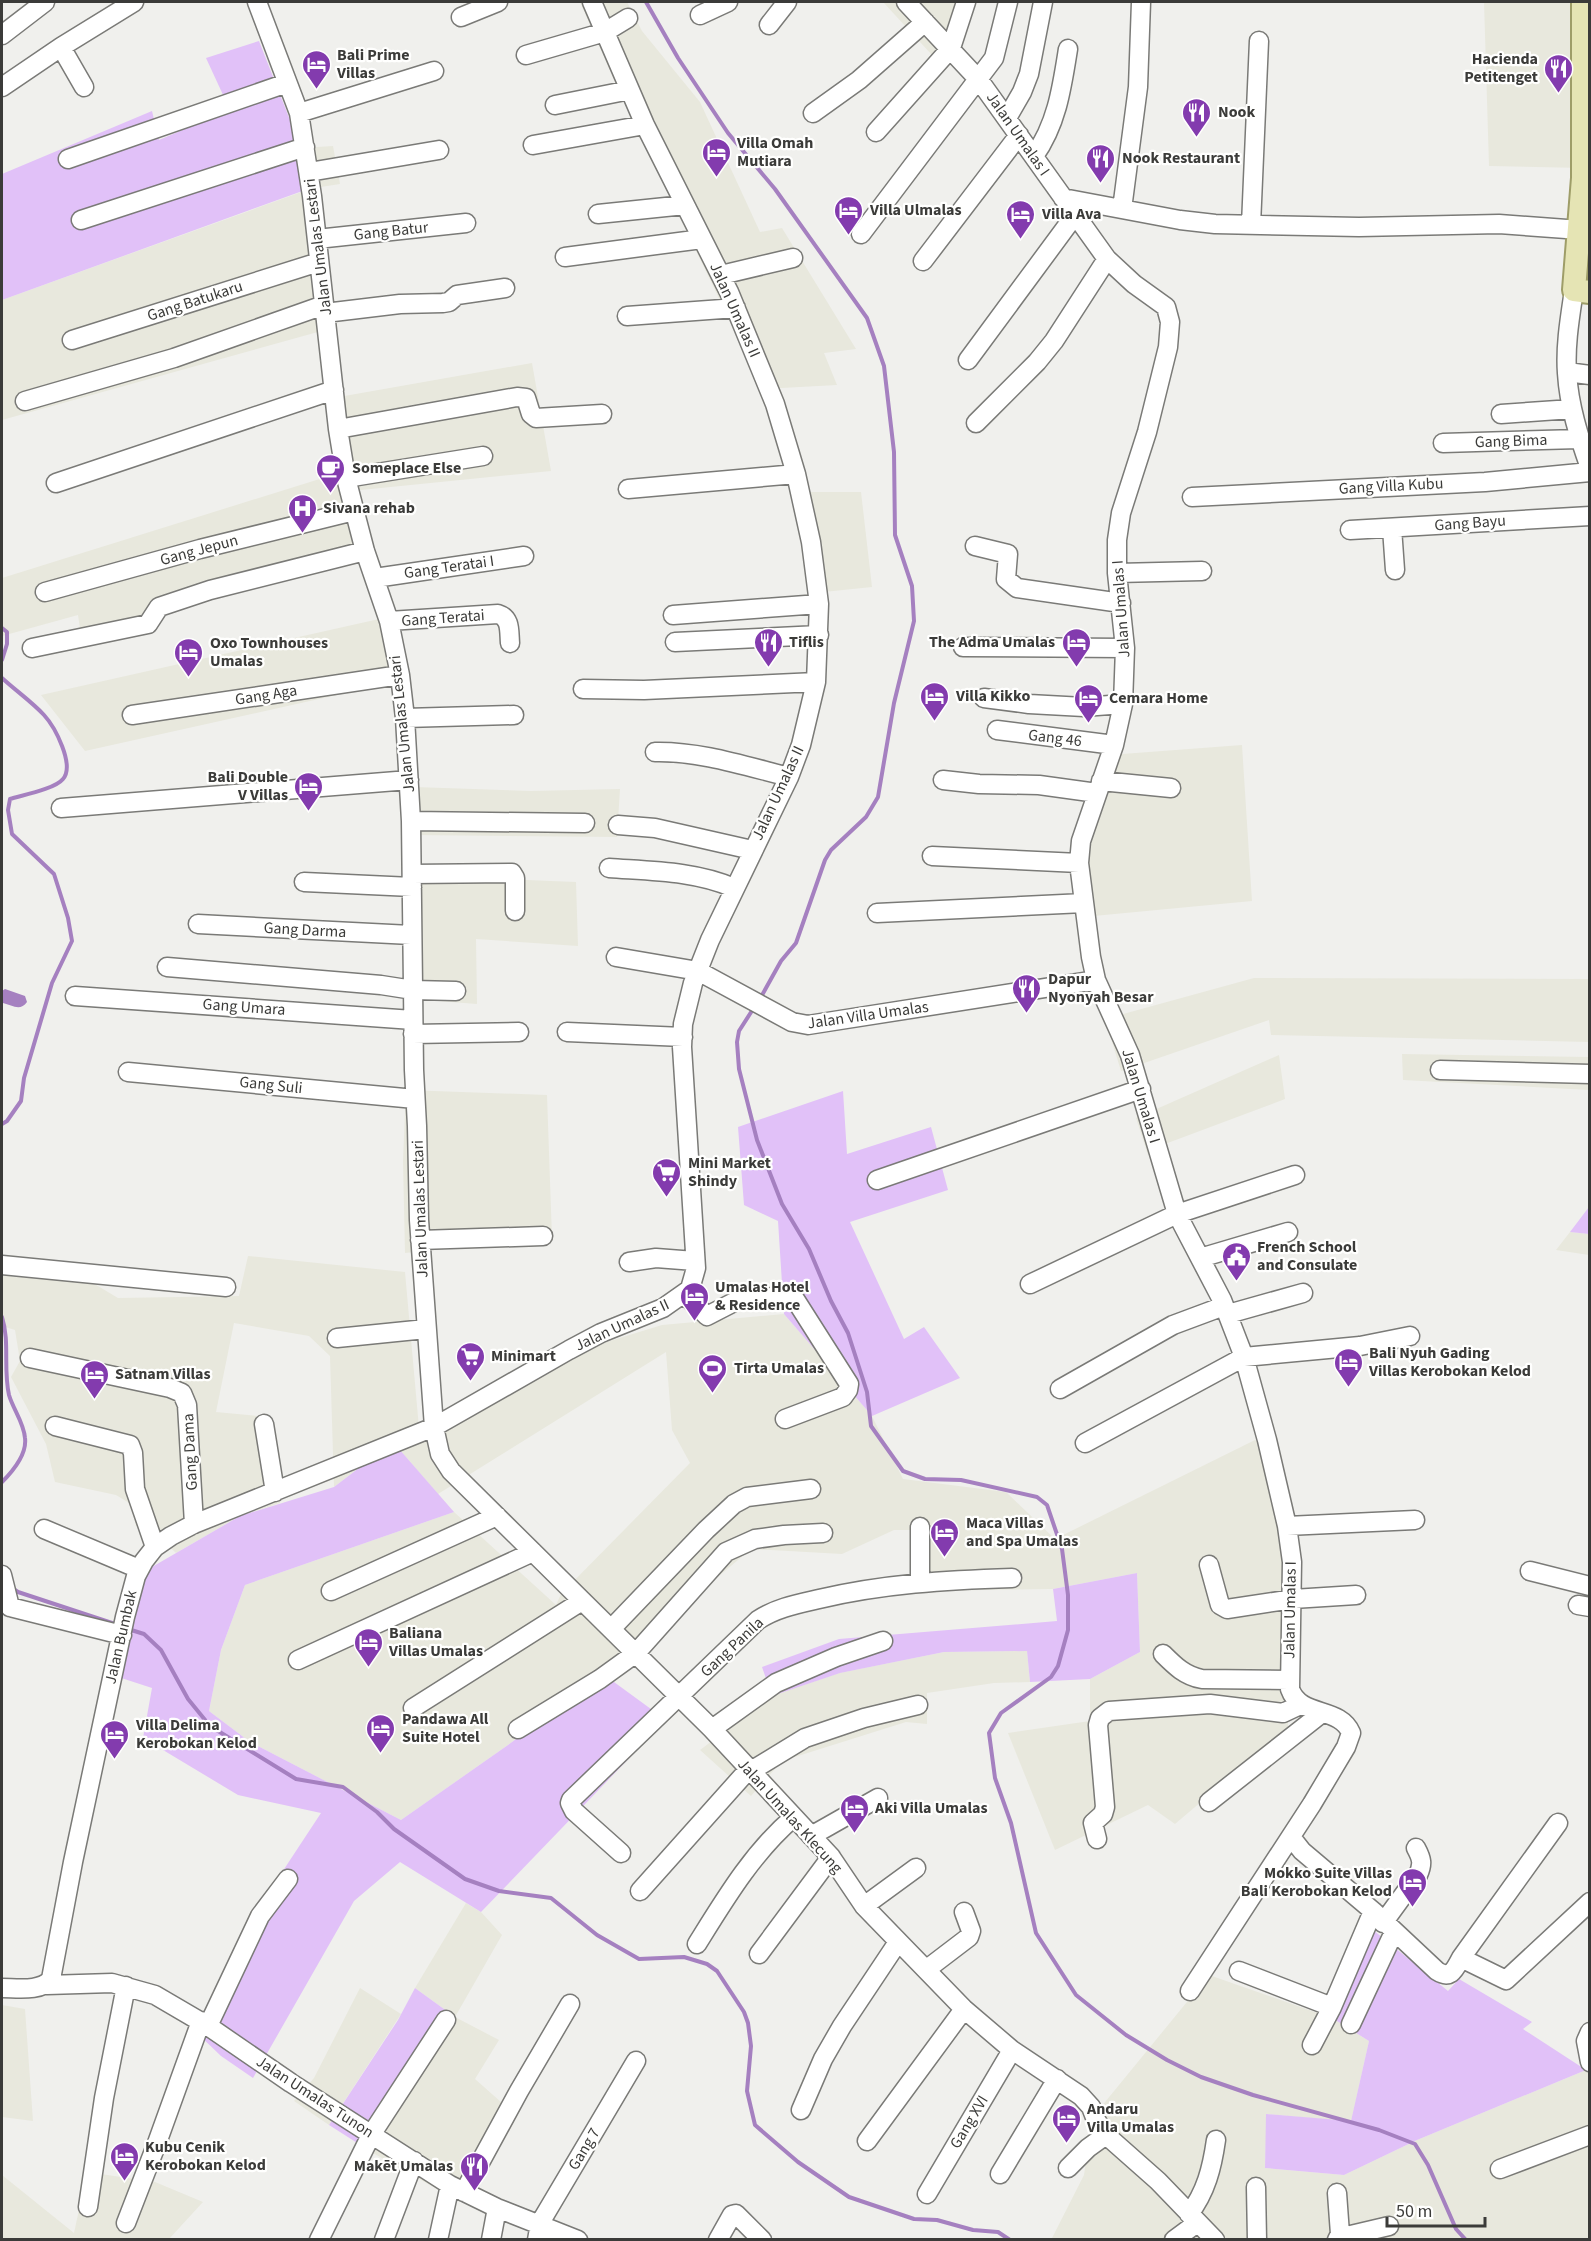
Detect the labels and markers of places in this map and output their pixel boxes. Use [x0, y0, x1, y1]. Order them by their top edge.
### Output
place label: Bali Prime Villas [336, 44, 410, 84]
hotel icon: Bali Prime Villas [300, 48, 332, 90]
place label: Hacienda Petitenget [1464, 48, 1538, 88]
restaurant icon: Hacienda Petitenget [1543, 52, 1575, 94]
restaurant icon: Nook [1181, 96, 1213, 138]
place label: Nook [1218, 101, 1255, 123]
place label: Villa Omah Mutiara [736, 132, 813, 172]
hotel icon: Villa Omah Mutiara [700, 136, 732, 178]
restaurant icon: Nook Restaurant [1085, 142, 1117, 184]
place label: Nook Restaurant [1122, 147, 1240, 169]
hotel icon: Villa Ulmalas [833, 194, 865, 236]
hotel icon: Villa Ava [1005, 198, 1037, 240]
place label: Villa Ulmalas [869, 199, 962, 221]
place label: Villa Ava [1041, 203, 1101, 225]
cafe icon: Someplace Else [315, 452, 347, 494]
place label: Someplace Else [352, 457, 461, 479]
hospital icon: Sivana rehab [286, 492, 318, 534]
place label: Sivana rehab [323, 497, 415, 519]
restaurant icon: Tiflis [752, 626, 784, 668]
hotel icon: The Adma Umalas [1060, 626, 1092, 668]
place label: Tiflis [789, 631, 824, 653]
place label: The Adma Umalas [929, 631, 1055, 653]
place label: Oxo Townhouses Umalas [210, 632, 328, 672]
hotel icon: Oxo Townhouses Umalas [173, 636, 205, 678]
hotel icon: Villa Kikko [919, 680, 951, 722]
hotel icon: Cemara Home [1072, 682, 1104, 724]
place label: Villa Kikko [955, 685, 1030, 707]
place label: Cemara Home [1109, 687, 1208, 709]
place label: Bali Double V Villas [208, 766, 288, 806]
hotel icon: Bali Double V Villas [293, 770, 325, 812]
place label: Dapur Nyonyah Besar [1048, 968, 1154, 1008]
restaurant icon: Dapur Nyonyah Besar [1011, 972, 1043, 1014]
place label: Mini Market Shindy [688, 1152, 771, 1192]
supermarket icon: Mini Market Shindy [651, 1156, 683, 1198]
place label: French School and Consulate [1257, 1236, 1357, 1276]
public building icon: French School and Consulate [1220, 1240, 1252, 1282]
place label: Umalas Hotel & Residence [715, 1276, 809, 1316]
hotel icon: Umalas Hotel & Residence [678, 1280, 710, 1322]
supermarket icon: Minimart [454, 1340, 486, 1382]
place label: Bali Nyuh Gading Villas Kerobokan Kelod [1368, 1342, 1531, 1382]
place label: Minimart [491, 1345, 556, 1367]
hotel icon: Bali Nyuh Gading Villas Kerobokan Kelod [1332, 1346, 1364, 1388]
sports icon: Tirta Umalas [697, 1352, 729, 1394]
place label: Tirta Umalas [734, 1357, 824, 1379]
hotel icon: Satnam Villas [78, 1358, 110, 1400]
place label: Satnam Villas [115, 1363, 211, 1385]
place label: Maca Villas and Spa Umalas [966, 1512, 1078, 1552]
hotel icon: Maca Villas and Spa Umalas [929, 1516, 961, 1558]
place label: Baliana Villas Umalas [388, 1622, 483, 1662]
hotel icon: Baliana Villas Umalas [352, 1626, 384, 1668]
place label: Pandawa All Suite Hotel [402, 1708, 489, 1748]
hotel icon: Pandawa All Suite Hotel [365, 1712, 397, 1754]
place label: Villa Delima Kerobokan Kelod [135, 1714, 257, 1754]
hotel icon: Villa Delima Kerobokan Kelod [99, 1718, 131, 1760]
hotel icon: Aki Villa Umalas [838, 1792, 870, 1834]
place label: Aki Villa Umalas [874, 1797, 988, 1819]
place label: Mokko Suite Villas Bali Kerobokan Kelod [1241, 1862, 1392, 1902]
hotel icon: Mokko Suite Villas Bali Kerobokan Kelod [1397, 1866, 1429, 1908]
place label: Andaru Villa Umalas [1086, 2098, 1174, 2138]
hotel icon: Andaru Villa Umalas [1050, 2102, 1082, 2144]
place label: Kubu Cenik Kerobokan Kelod [145, 2136, 266, 2176]
hotel icon: Kubu Cenik Kerobokan Kelod [108, 2140, 140, 2182]
restaurant icon: Makēt Umalas [458, 2150, 490, 2192]
place label: Makēt Umalas [354, 2155, 453, 2177]

